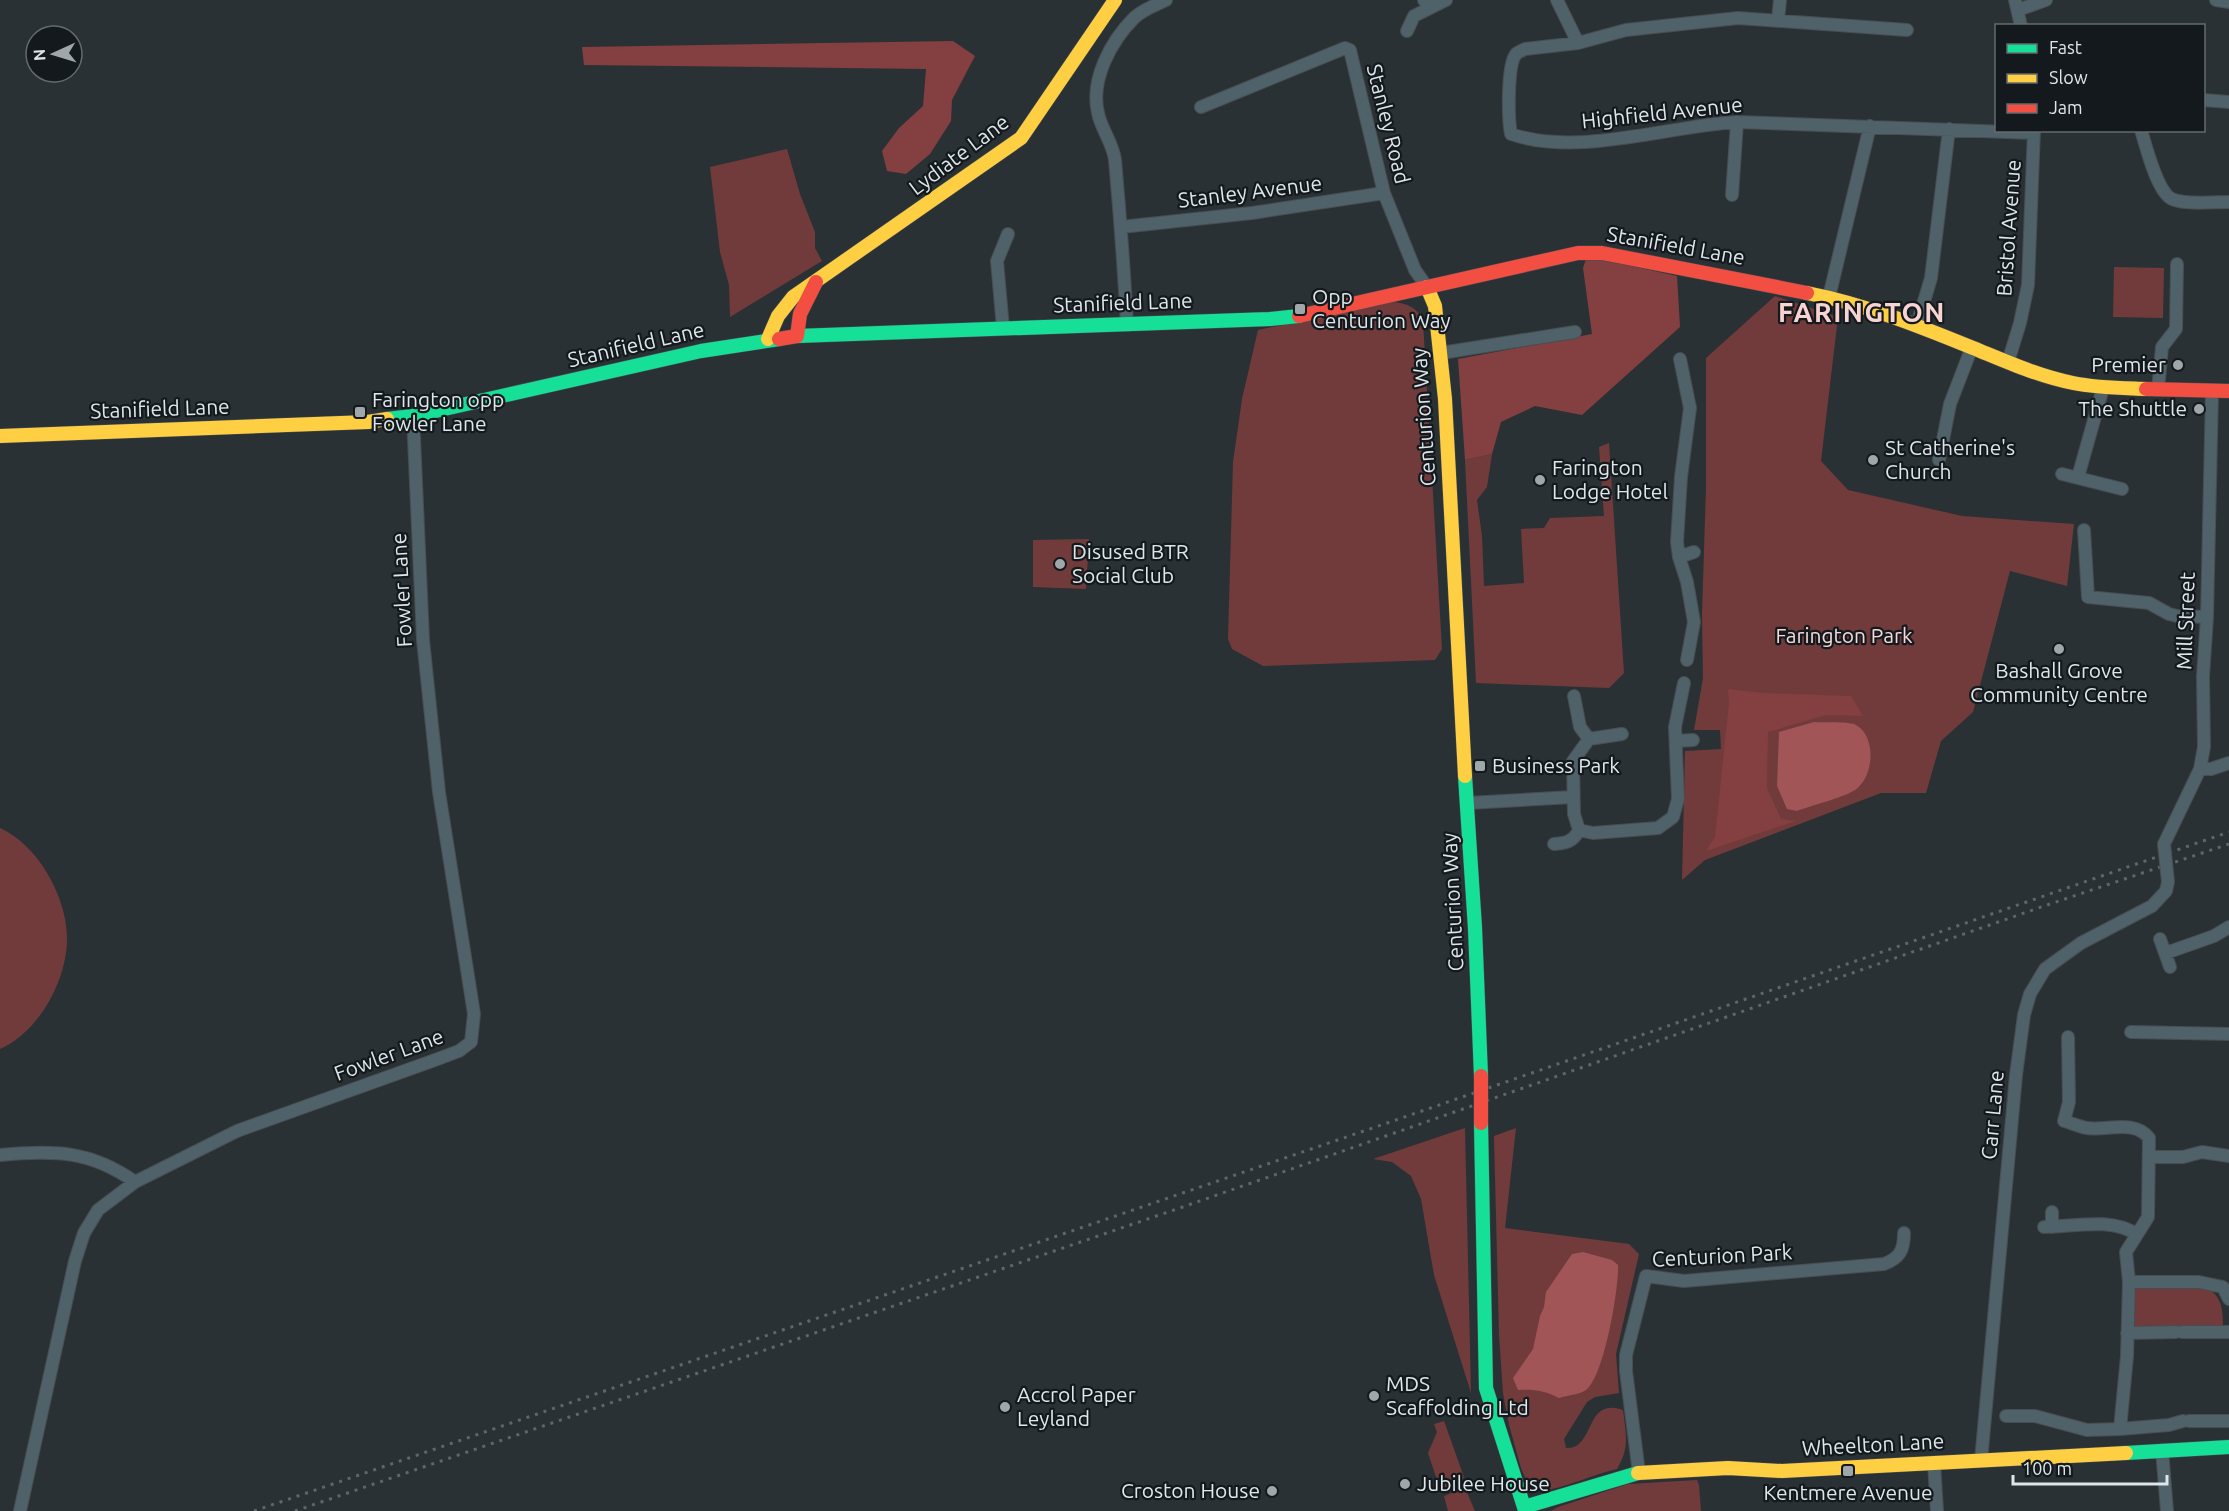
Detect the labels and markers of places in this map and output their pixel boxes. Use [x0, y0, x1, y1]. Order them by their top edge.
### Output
place label: Opp Centurion Way [1312, 284, 1451, 332]
marker: Opp Centurion Way [1293, 302, 1307, 316]
place label: Premier [2091, 352, 2166, 376]
marker: Premier [2171, 358, 2185, 372]
place label: Farington opp Fowler Lane [372, 387, 504, 435]
place label: The Shuttle [2078, 396, 2187, 420]
marker: The Shuttle [2192, 402, 2206, 416]
marker: Farington opp Fowler Lane [353, 405, 367, 419]
place label: St Catherine's Church [1885, 435, 2015, 483]
marker: St Catherine's Church [1866, 453, 1880, 467]
place label: Farington Lodge Hotel [1552, 455, 1668, 503]
marker: Farington Lodge Hotel [1533, 473, 1547, 487]
place label: Disused BTR Social Club [1072, 539, 1189, 587]
marker: Disused BTR Social Club [1053, 557, 1067, 571]
marker: Bashall Grove Community Centre [2052, 642, 2066, 656]
place label: Bashall Grove Community Centre [1970, 658, 2148, 706]
place label: Business Park [1492, 753, 1620, 777]
marker: Business Park [1473, 759, 1487, 773]
place label: MDS Scaffolding Ltd [1386, 1371, 1529, 1419]
place label: Accrol Paper Leyland [1017, 1382, 1136, 1430]
marker: MDS Scaffolding Ltd [1367, 1389, 1381, 1403]
marker: Accrol Paper Leyland [998, 1400, 1012, 1414]
marker: Kentmere Avenue [1841, 1464, 1855, 1478]
place label: Jubilee House [1417, 1471, 1550, 1495]
marker: Jubilee House [1398, 1477, 1412, 1491]
place label: Croston House [1121, 1478, 1260, 1502]
place label: Kentmere Avenue [1763, 1480, 1933, 1504]
marker: Croston House [1265, 1484, 1279, 1498]

